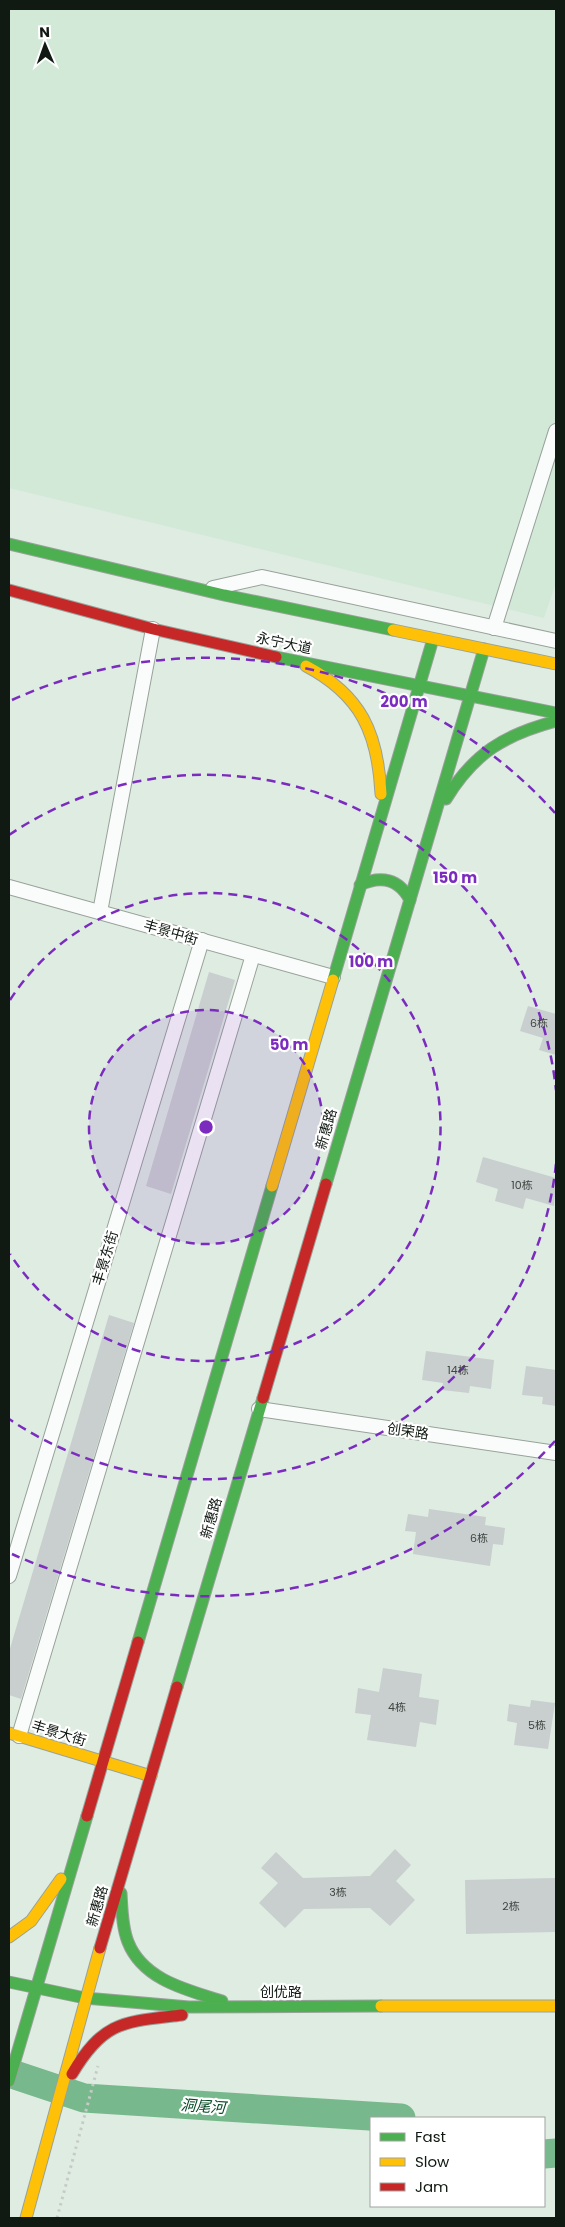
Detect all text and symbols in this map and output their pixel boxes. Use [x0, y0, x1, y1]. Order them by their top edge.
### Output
north arrow [20, 20, 70, 70]
text: N [39, 22, 50, 42]
street label: 永宁大道 [255, 627, 313, 659]
text: 200 m [380, 691, 428, 712]
text: 150 m [433, 867, 477, 888]
street label: 丰景中街 [141, 915, 201, 949]
text: 100 m [349, 951, 393, 972]
house number: 6栋 [530, 1015, 548, 1031]
text: 50 m [270, 1034, 308, 1055]
street label: 新惠路 [311, 1106, 341, 1152]
centre of rings [197, 1118, 215, 1136]
house number: 10栋 [511, 1177, 533, 1193]
street label: 丰景东街 [87, 1228, 123, 1288]
house number: 14栋 [447, 1362, 469, 1378]
street label: 创荣路 [386, 1418, 430, 1444]
street label: 新惠路 [196, 1495, 226, 1541]
house number: 6栋 [470, 1530, 488, 1546]
house number: 4栋 [388, 1699, 406, 1715]
street label: 丰景大街 [29, 1715, 89, 1751]
house number: 5栋 [528, 1717, 546, 1733]
street label: 新惠路 [82, 1883, 112, 1929]
house number: 3栋 [329, 1884, 347, 1900]
house number: 2栋 [502, 1898, 520, 1914]
street label: 创优路 [260, 1982, 302, 2002]
water label: 洞尾河 [180, 2094, 229, 2118]
legend [370, 2117, 545, 2207]
text: Fast [415, 2126, 446, 2147]
text: Slow [415, 2151, 450, 2172]
text: Jam [415, 2176, 449, 2197]

